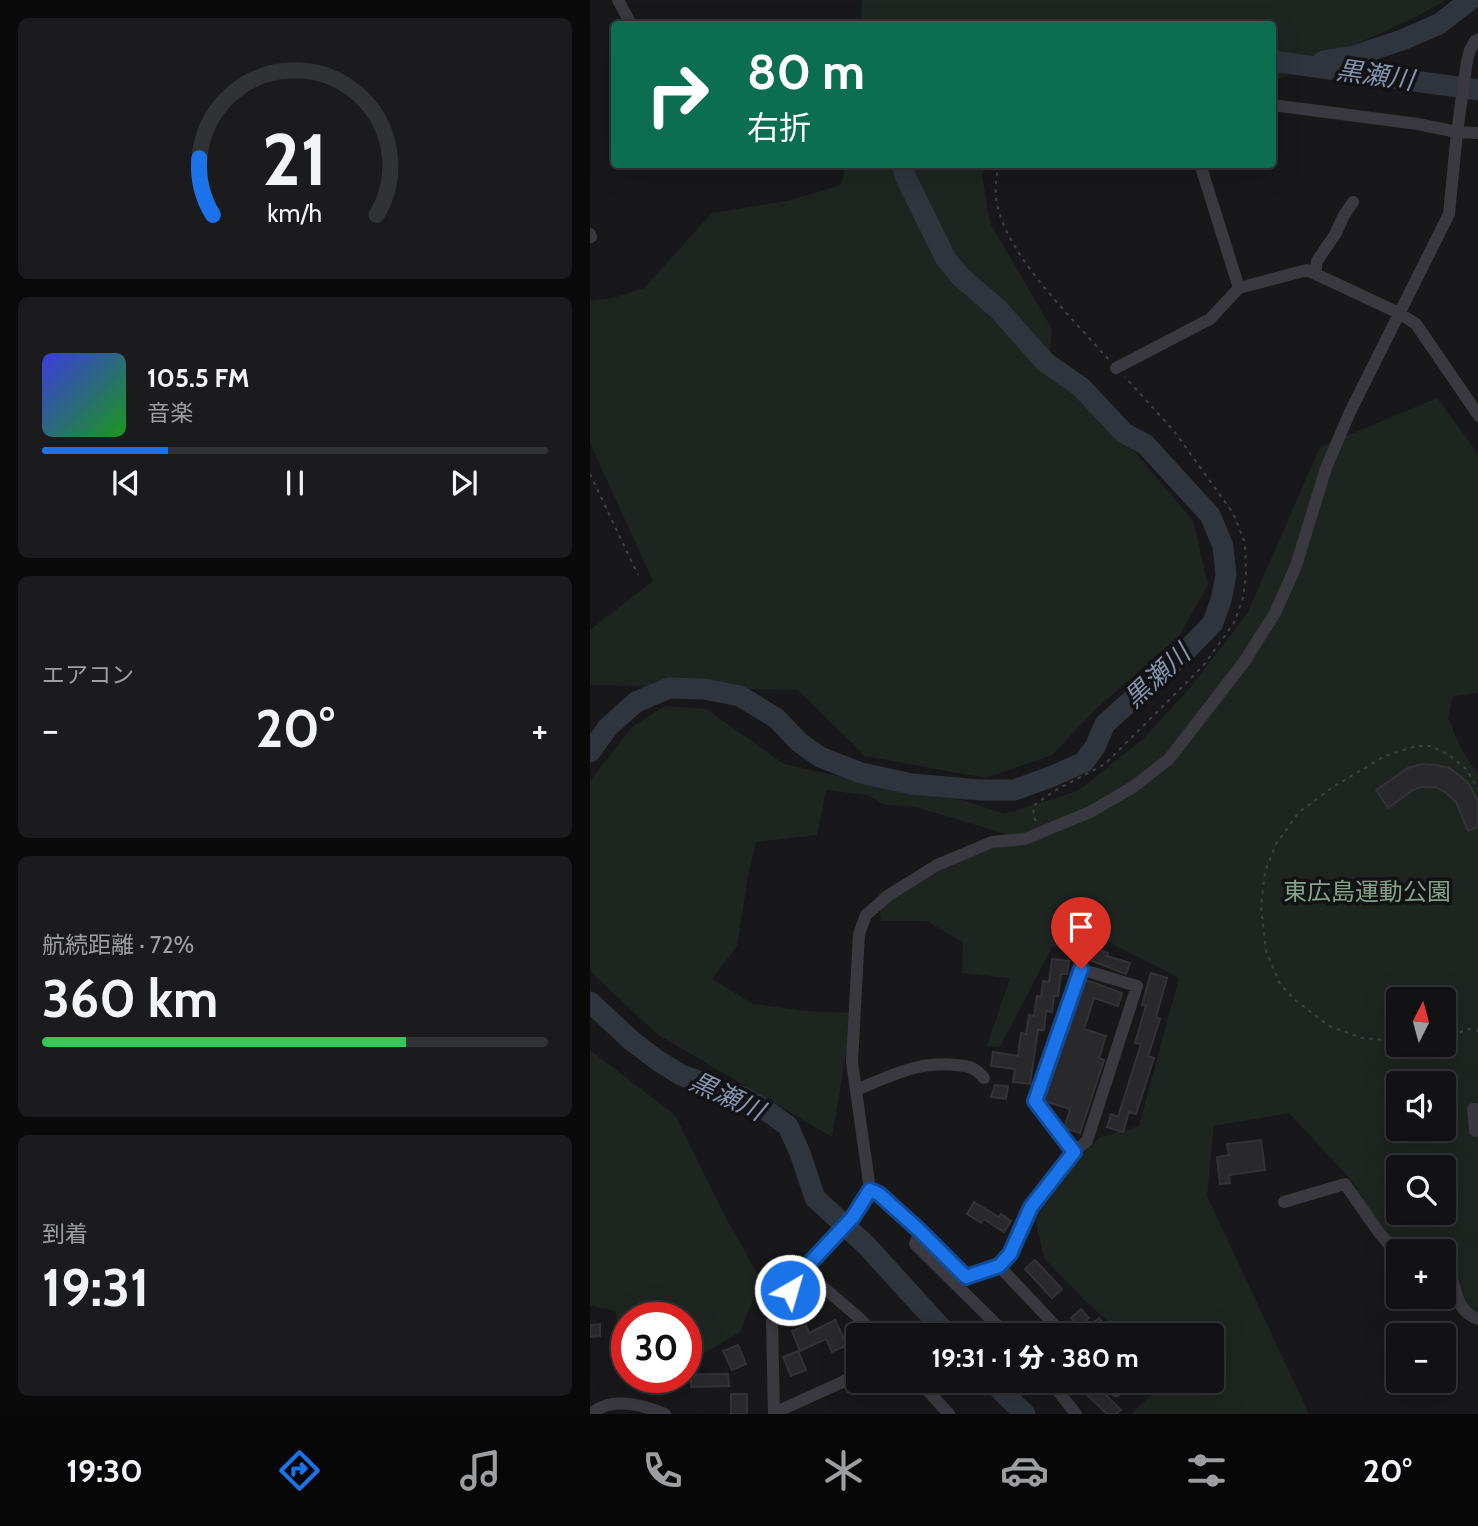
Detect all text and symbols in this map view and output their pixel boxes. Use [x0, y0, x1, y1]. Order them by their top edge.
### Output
text: 80 m [747, 42, 865, 101]
icon: right [632, 49, 723, 140]
water label: 黒瀬川 [1334, 54, 1419, 97]
text: 右折 [747, 108, 811, 147]
text: 21 [262, 115, 328, 203]
text: km/h [268, 197, 322, 227]
text: 105.5 FM [147, 362, 249, 394]
text: 音楽 [147, 399, 193, 427]
icon: previous [107, 464, 145, 502]
icon: pause [276, 464, 314, 502]
icon: next [445, 464, 483, 502]
water label: 黒瀬川 [1118, 636, 1199, 714]
text: エアコン [42, 661, 134, 689]
text: 20° [255, 697, 335, 760]
text: − [42, 706, 59, 753]
text: + [531, 706, 548, 753]
park label: 東広島運動公園 [1283, 877, 1451, 906]
pin [1051, 897, 1111, 969]
icon: arrive [1062, 908, 1100, 946]
text: 航続距離 · 72% [42, 931, 194, 959]
text: 360 km [42, 967, 218, 1030]
north arrow [1386, 987, 1456, 1057]
map controls [1386, 987, 1456, 1393]
water label: 黒瀬川 [685, 1065, 772, 1128]
button: sound [1386, 1071, 1456, 1141]
button: search [1386, 1155, 1456, 1225]
text: 到着 [42, 1220, 88, 1248]
button: + [1386, 1239, 1456, 1309]
position arrow [753, 1253, 827, 1327]
text: 19:31 [42, 1256, 149, 1319]
speed limit sign: 30 [611, 1302, 702, 1393]
button: − [1386, 1323, 1456, 1393]
text: 19:31 · 1 分 · 380 m [931, 1342, 1139, 1374]
icon: directions [275, 1446, 324, 1495]
icon: music [456, 1446, 505, 1495]
icon: phone [638, 1446, 687, 1495]
icon: climate [819, 1446, 868, 1495]
icon: car [1000, 1446, 1049, 1495]
icon: filters [1182, 1446, 1231, 1495]
text: 19:30 [66, 1451, 143, 1490]
text: 20° [1363, 1451, 1412, 1490]

